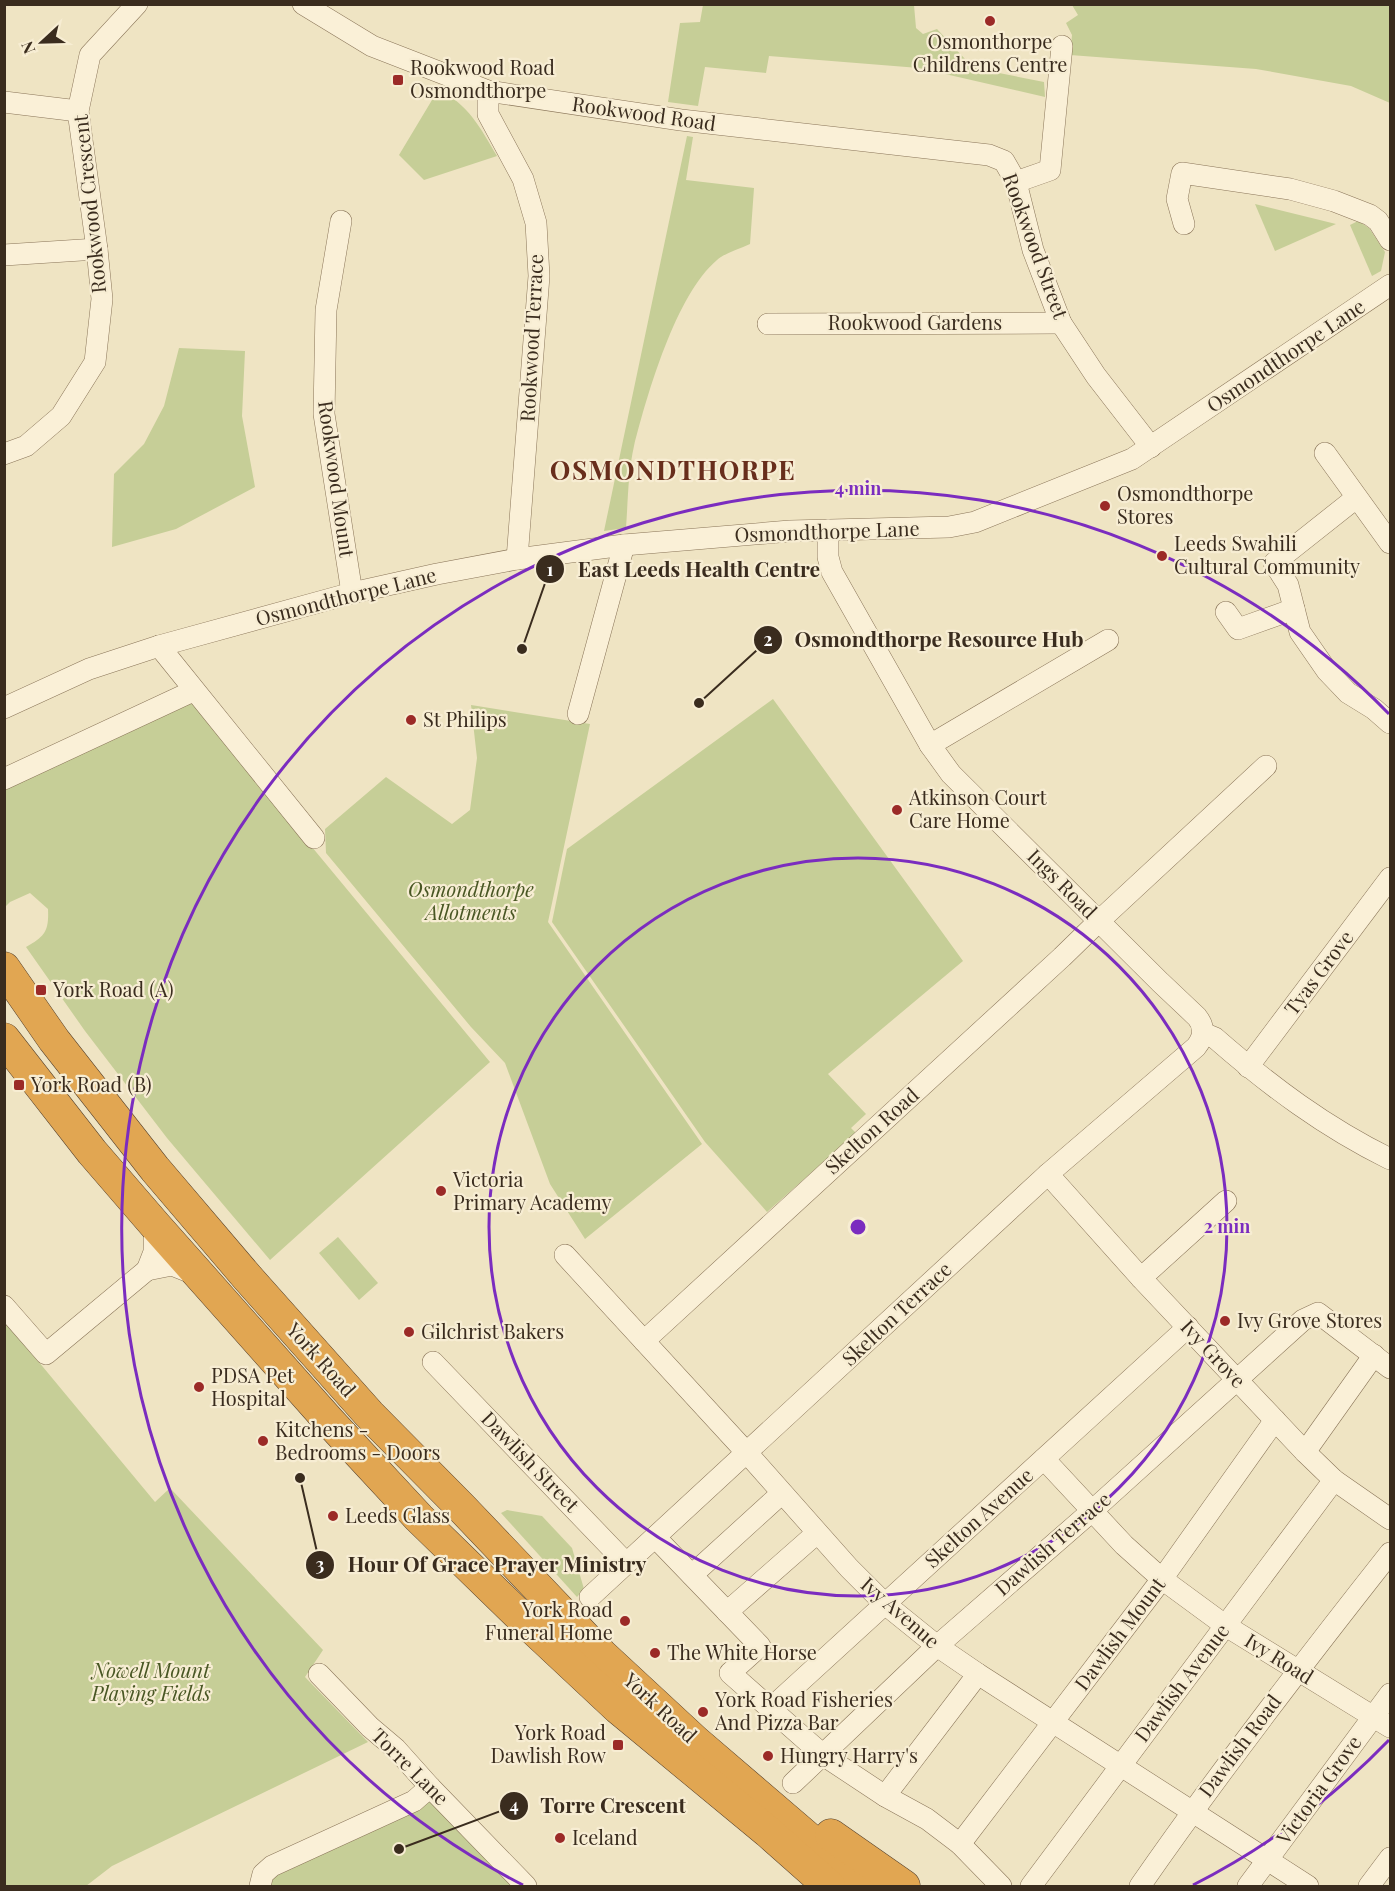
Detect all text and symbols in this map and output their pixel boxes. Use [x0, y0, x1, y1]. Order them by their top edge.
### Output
north arrow [12, 12, 72, 72]
marker: Osmonthorpe Childrens Centre [983, 14, 997, 28]
place label: Osmonthorpe Childrens Centre [913, 27, 1067, 77]
text: N [16, 38, 40, 57]
place label: Rookwood Road Osmondthorpe [410, 53, 555, 103]
marker: Rookwood Road Osmondthorpe [391, 73, 405, 87]
street label: Rookwood Road [571, 89, 718, 136]
street label: Rookwood Crescent [66, 113, 111, 295]
street label: Rookwood Street [998, 169, 1076, 323]
street label: Rookwood Terrace [513, 253, 548, 423]
street label: Osmondthorpe Lane [1201, 292, 1369, 418]
street label: Rookwood Gardens [828, 308, 1002, 335]
street label: Rookwood Mount [313, 399, 362, 560]
district label: OSMONDTHORPE [550, 452, 796, 487]
text: 4 min [835, 476, 881, 500]
place label: Osmondthorpe Stores [1117, 479, 1253, 529]
marker: Osmondthorpe Stores [1098, 499, 1112, 513]
street label: Osmondthorpe Lane [734, 514, 920, 547]
place label: Leeds Swahili Cultural Community [1174, 529, 1360, 579]
marker: Leeds Swahili Cultural Community [1155, 549, 1169, 563]
callout: East Leeds Health Centre [535, 550, 832, 589]
text: East Leeds Health Centre [578, 554, 820, 582]
text: 1 [547, 557, 554, 581]
street label: Osmondthorpe Lane [252, 560, 439, 631]
callout: Osmondthorpe Resource Hub [753, 620, 1096, 659]
text: Osmondthorpe Resource Hub [795, 624, 1083, 652]
text: 2 [763, 627, 773, 651]
place label: St Philips [423, 705, 507, 732]
marker: St Philips [404, 713, 418, 727]
place label: Atkinson Court Care Home [908, 783, 1048, 833]
marker: Atkinson Court Care Home [890, 803, 904, 817]
street label: Ings Road [1022, 842, 1104, 924]
park label: Osmondthorpe Allotments [408, 875, 534, 925]
street label: Tyas Grove [1277, 924, 1358, 1020]
place label: York Road (A) [52, 975, 174, 1002]
marker: York Road (A) [34, 983, 48, 997]
place label: York Road (B) [30, 1070, 152, 1097]
marker: York Road (B) [12, 1078, 26, 1092]
street label: Skelton Road [818, 1080, 924, 1179]
place label: Victoria Primary Academy [452, 1165, 612, 1215]
marker: Victoria Primary Academy [434, 1184, 448, 1198]
text: 2 min [1204, 1214, 1250, 1238]
centre of rings [848, 1217, 868, 1237]
street label: Skelton Terrace [835, 1255, 957, 1371]
place label: Ivy Grove Stores [1237, 1306, 1382, 1333]
street label: Ivy Grove [1176, 1313, 1253, 1393]
marker: Ivy Grove Stores [1218, 1314, 1232, 1328]
street label: York Road [281, 1315, 363, 1402]
place label: Gilchrist Bakers [421, 1317, 564, 1344]
marker: Gilchrist Bakers [402, 1325, 416, 1339]
place label: PDSA Pet Hospital [211, 1361, 295, 1411]
marker: PDSA Pet Hospital [192, 1380, 206, 1394]
street label: Dawlish Street [476, 1405, 587, 1518]
place label: Kitchens - Bedrooms - Doors [275, 1415, 440, 1465]
marker: Kitchens - Bedrooms - Doors [256, 1434, 270, 1448]
street label: Skelton Avenue [918, 1461, 1038, 1573]
street label: Dawlish Terrace [988, 1485, 1116, 1601]
place label: Leeds Glass [345, 1501, 450, 1528]
marker: Leeds Glass [326, 1509, 340, 1523]
callout: Hour Of Grace Prayer Ministry [305, 1545, 659, 1584]
text: Hour Of Grace Prayer Ministry [348, 1549, 646, 1577]
text: 3 [316, 1552, 325, 1576]
street label: Ivy Avenue [856, 1570, 946, 1654]
street label: Dawlish Mount [1067, 1570, 1171, 1695]
place label: York Road Funeral Home [485, 1595, 613, 1645]
marker: York Road Funeral Home [618, 1614, 632, 1628]
street label: Dawlish Avenue [1127, 1617, 1234, 1747]
street label: Ivy Road [1240, 1626, 1320, 1690]
place label: The White Horse [667, 1638, 817, 1665]
marker: The White Horse [648, 1646, 662, 1660]
park label: Nowell Mount Playing Fields [90, 1656, 211, 1706]
street label: York Road [618, 1665, 704, 1748]
place label: York Road Fisheries And Pizza Bar [714, 1685, 893, 1735]
street label: Dawlish Road [1191, 1688, 1286, 1802]
marker: York Road Fisheries And Pizza Bar [696, 1705, 710, 1719]
place label: York Road Dawlish Row [490, 1718, 607, 1768]
street label: Torre Lane [367, 1721, 456, 1810]
street label: Victoria Grove [1269, 1729, 1366, 1850]
marker: York Road Dawlish Row [611, 1738, 625, 1752]
place label: Hungry Harry's [780, 1741, 918, 1768]
marker: Hungry Harry's [761, 1749, 775, 1763]
callout: Torre Crescent [499, 1786, 698, 1825]
text: Torre Crescent [540, 1790, 686, 1818]
text: 4 [509, 1793, 519, 1817]
place label: Iceland [572, 1823, 638, 1850]
marker: Iceland [553, 1831, 567, 1845]

